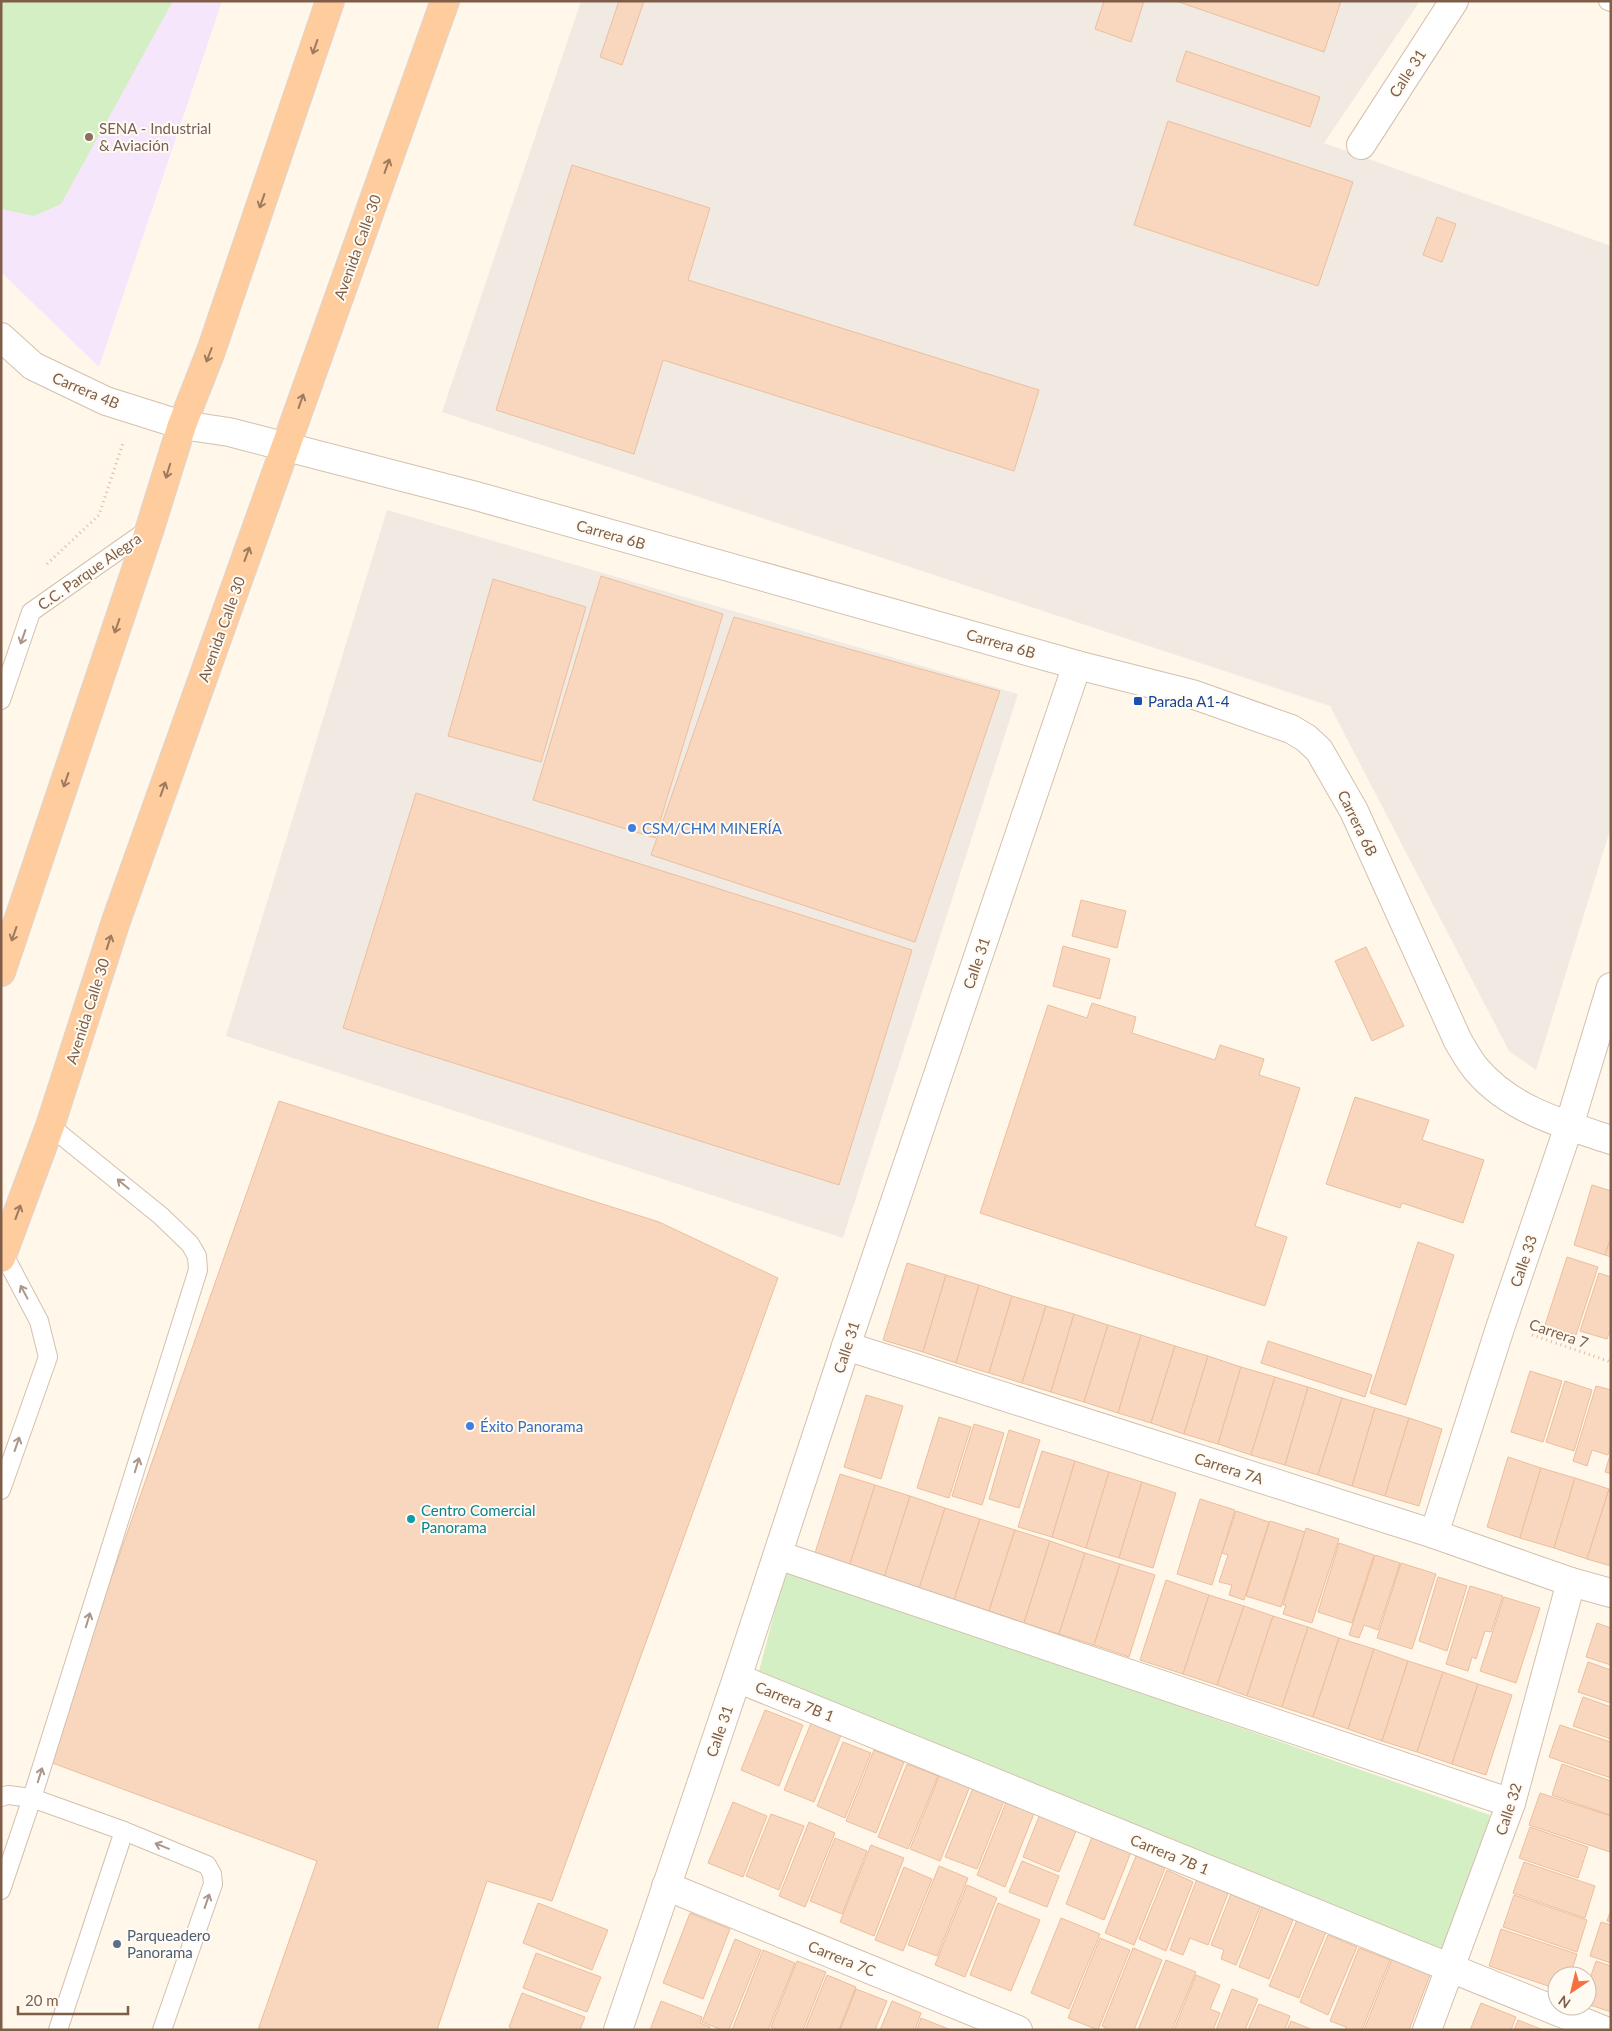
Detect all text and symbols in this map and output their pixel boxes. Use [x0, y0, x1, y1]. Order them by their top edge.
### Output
one-way arrow [309, 39, 319, 55]
street label: Calle 31 [1385, 46, 1429, 100]
place label: SENA - Industrial & Aviación [99, 119, 211, 154]
marker: SENA - Industrial & Aviación [83, 131, 95, 143]
one-way arrow [383, 159, 392, 174]
street label: Avenida Calle 30 [330, 192, 384, 302]
one-way arrow [257, 193, 266, 208]
one-way arrow [204, 347, 213, 362]
street label: Carrera 4B [50, 368, 122, 412]
one-way arrow [297, 393, 307, 409]
one-way arrow [162, 463, 172, 479]
street label: Carrera 6B [574, 516, 648, 552]
street label: C.C. Parque Alegra [34, 529, 144, 613]
one-way arrow [243, 546, 252, 562]
street label: Avenida Calle 30 [194, 574, 248, 684]
one-way arrow [112, 617, 121, 633]
street label: Carrera 6B [964, 625, 1038, 661]
one-way arrow [17, 628, 27, 644]
place label: Parada A1-4 [1148, 692, 1230, 710]
marker: Parada A1-4 [1132, 695, 1144, 707]
one-way arrow [60, 771, 70, 787]
one-way arrow [159, 782, 168, 797]
street label: Carrera 6B [1334, 787, 1382, 859]
place label: CSM/CHM MINERÍA [642, 819, 783, 837]
marker: CSM/CHM MINERÍA [626, 822, 638, 834]
one-way arrow [9, 925, 18, 941]
one-way arrow [105, 935, 115, 951]
street label: Calle 31 [959, 935, 993, 991]
street label: Avenida Calle 30 [61, 955, 113, 1066]
one-way arrow [117, 1179, 130, 1190]
one-way arrow [14, 1205, 23, 1220]
street label: Calle 33 [1506, 1233, 1540, 1289]
one-way arrow [19, 1285, 28, 1300]
street label: Carrera 7 [1527, 1315, 1591, 1352]
street label: Calle 31 [829, 1319, 863, 1375]
place label: Éxito Panorama [480, 1417, 583, 1435]
marker: Éxito Panorama [464, 1420, 476, 1432]
one-way arrow [13, 1437, 23, 1453]
street label: Carrera 7A [1192, 1448, 1267, 1488]
one-way arrow [133, 1457, 142, 1473]
place label: Centro Comercial Panorama [421, 1501, 535, 1536]
marker: Centro Comercial Panorama [405, 1513, 417, 1525]
one-way arrow [84, 1612, 94, 1628]
street label: Carrera 7B 1 [753, 1677, 837, 1725]
street label: Calle 31 [702, 1703, 736, 1759]
one-way arrow [35, 1767, 45, 1783]
street label: Calle 32 [1491, 1781, 1525, 1837]
street label: Carrera 7B 1 [1128, 1830, 1212, 1878]
one-way arrow [155, 1841, 170, 1851]
one-way arrow [203, 1894, 212, 1909]
place label: Parqueadero Panorama [127, 1926, 211, 1961]
street label: Carrera 7C [806, 1936, 878, 1980]
marker: Parqueadero Panorama [111, 1938, 123, 1950]
north arrow [1547, 1966, 1597, 2016]
scale bar [18, 1984, 128, 2016]
text: 20 m [25, 1991, 59, 2009]
text: N [1555, 1992, 1574, 2012]

